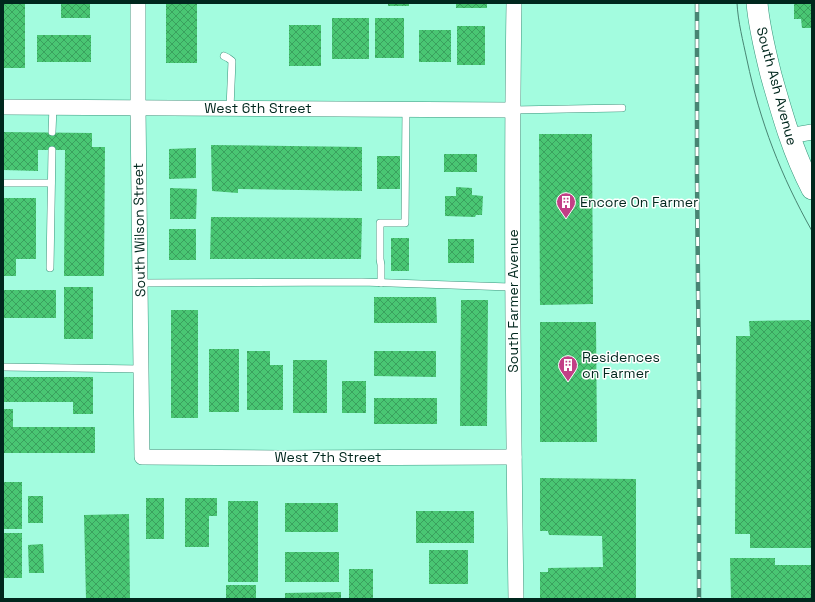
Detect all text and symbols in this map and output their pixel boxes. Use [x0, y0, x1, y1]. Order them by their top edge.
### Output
street label: South Ash Avenue [753, 25, 801, 147]
street label: West 6th Street [204, 99, 312, 117]
street label: South Wilson Street [129, 163, 149, 297]
building icon: Encore On Farmer [555, 191, 577, 219]
place label: Encore On Farmer [580, 193, 698, 211]
street label: South Farmer Avenue [504, 229, 522, 373]
place label: Residences on Farmer [582, 348, 660, 382]
building icon: Residences on Farmer [557, 354, 579, 382]
street label: West 7th Street [275, 448, 381, 466]

